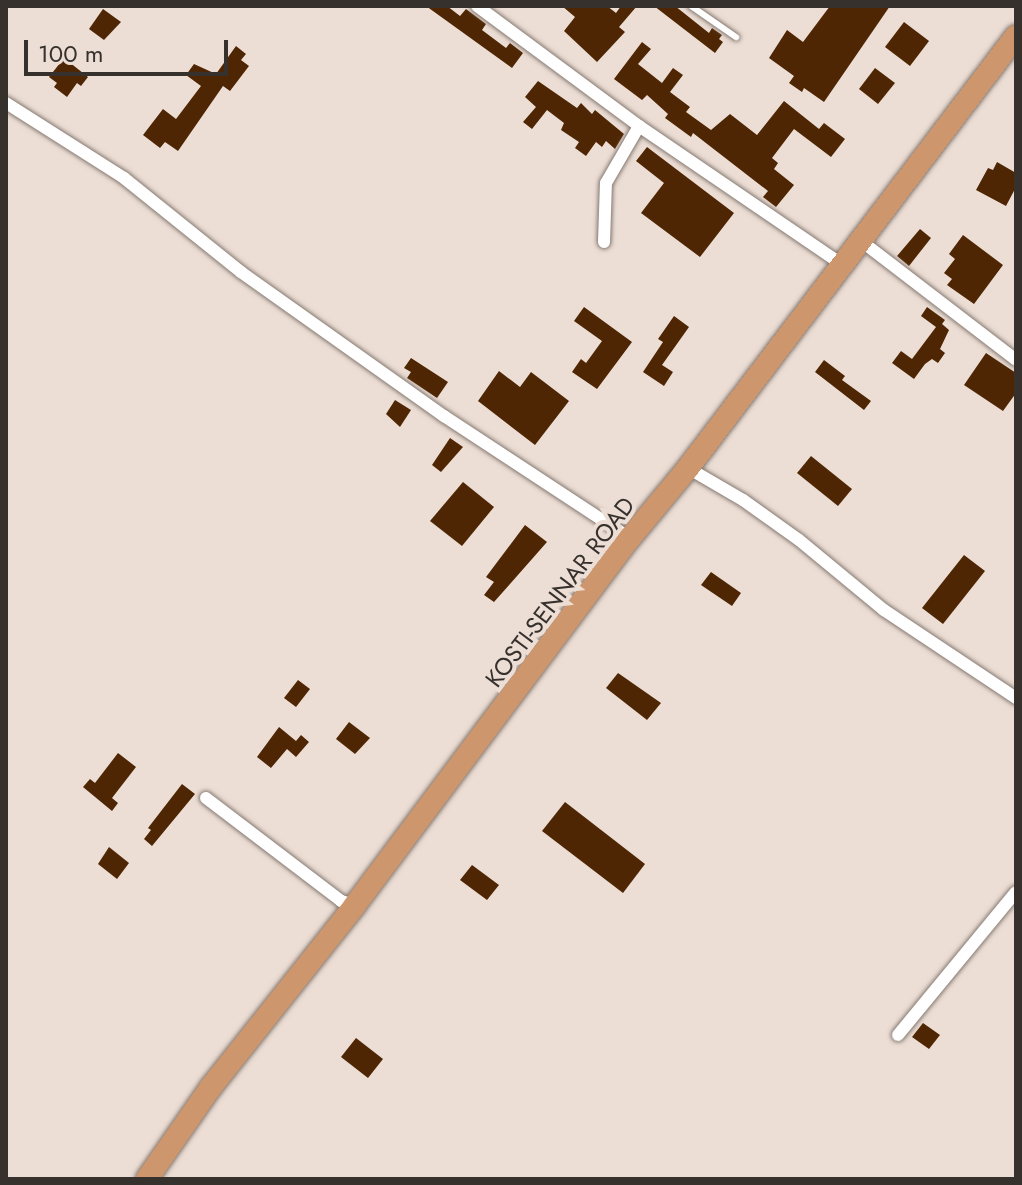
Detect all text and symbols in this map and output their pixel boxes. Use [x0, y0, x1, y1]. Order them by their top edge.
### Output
scale bar [28, 24, 232, 74]
text: 100 m [38, 36, 104, 71]
street label: KOSTI-SENNAR ROAD [479, 491, 641, 693]

